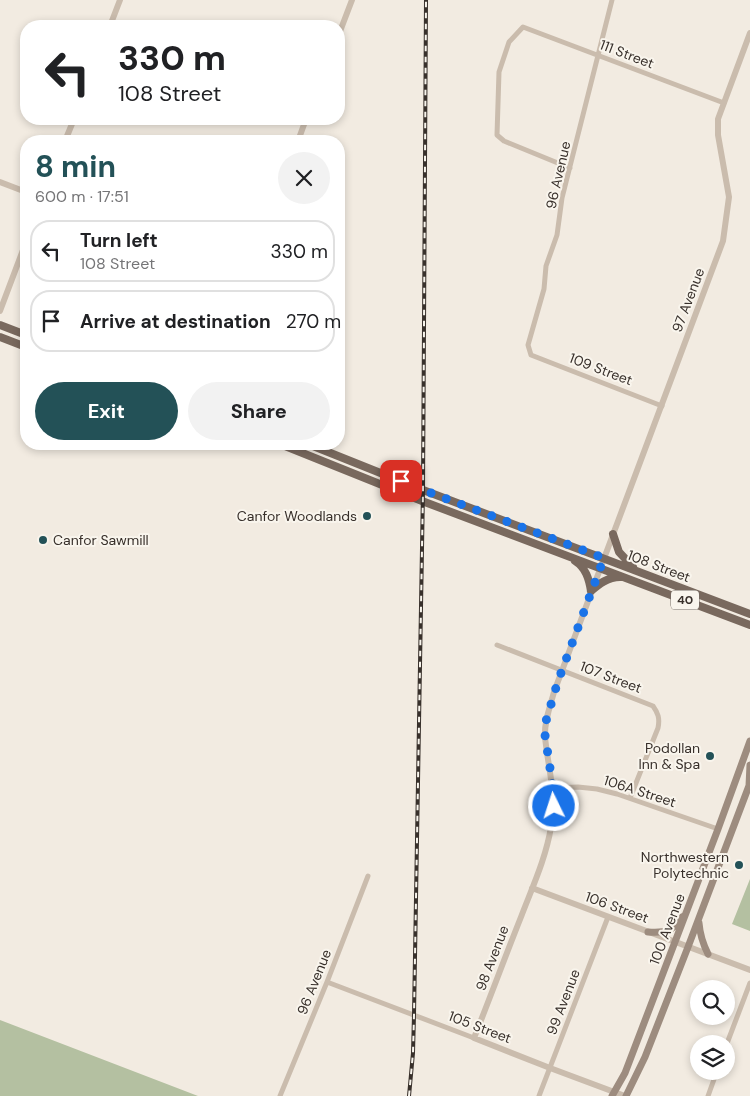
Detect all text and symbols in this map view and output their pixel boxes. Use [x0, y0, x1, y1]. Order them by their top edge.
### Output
text: 330 m [118, 35, 226, 81]
street label: 111 Street [597, 35, 657, 73]
icon: left [35, 40, 100, 105]
text: 108 Street [118, 79, 222, 108]
street label: 96 Avenue [541, 139, 575, 211]
text: 8 min [35, 147, 116, 186]
button: close [278, 152, 330, 204]
text: 600 m · 17:51 [35, 186, 129, 207]
text: Turn left [80, 228, 158, 253]
icon: left [37, 237, 65, 265]
text: 330 m [271, 239, 328, 264]
text: 108 Street [80, 253, 155, 274]
street label: 97 Avenue [668, 265, 708, 335]
icon: arrive [37, 307, 65, 335]
text: Arrive at destination [80, 309, 271, 334]
text: 270 m [286, 309, 341, 334]
street label: 109 Street [567, 349, 635, 389]
button: Exit [35, 382, 178, 440]
button: Share [188, 382, 330, 440]
pin [380, 460, 422, 502]
icon: arrive [387, 467, 415, 495]
place label: Canfor Woodlands [237, 507, 357, 525]
marker: Canfor Woodlands [361, 510, 373, 522]
place label: Canfor Sawmill [53, 531, 149, 549]
marker: Canfor Sawmill [37, 534, 49, 546]
street label: 108 Street [625, 546, 693, 586]
road number: 40 [671, 590, 699, 610]
street label: 107 Street [578, 657, 644, 697]
place label: Podollan Inn & Spa [638, 739, 700, 773]
marker: Podollan Inn & Spa [704, 750, 716, 762]
street label: 106A Street [602, 771, 678, 811]
position arrow [527, 779, 579, 831]
place label: Northwestern Polytechnic [641, 848, 729, 882]
marker: Northwestern Polytechnic [733, 859, 745, 871]
street label: 106 Street [583, 887, 651, 927]
street label: 100 Avenue [645, 891, 689, 967]
street label: 98 Avenue [471, 923, 513, 993]
street label: 96 Avenue [293, 947, 335, 1017]
street label: 99 Avenue [542, 967, 584, 1037]
map controls [690, 980, 735, 1080]
button: search [690, 980, 735, 1025]
street label: 105 Street [446, 1007, 514, 1047]
button: layers [690, 1035, 735, 1080]

